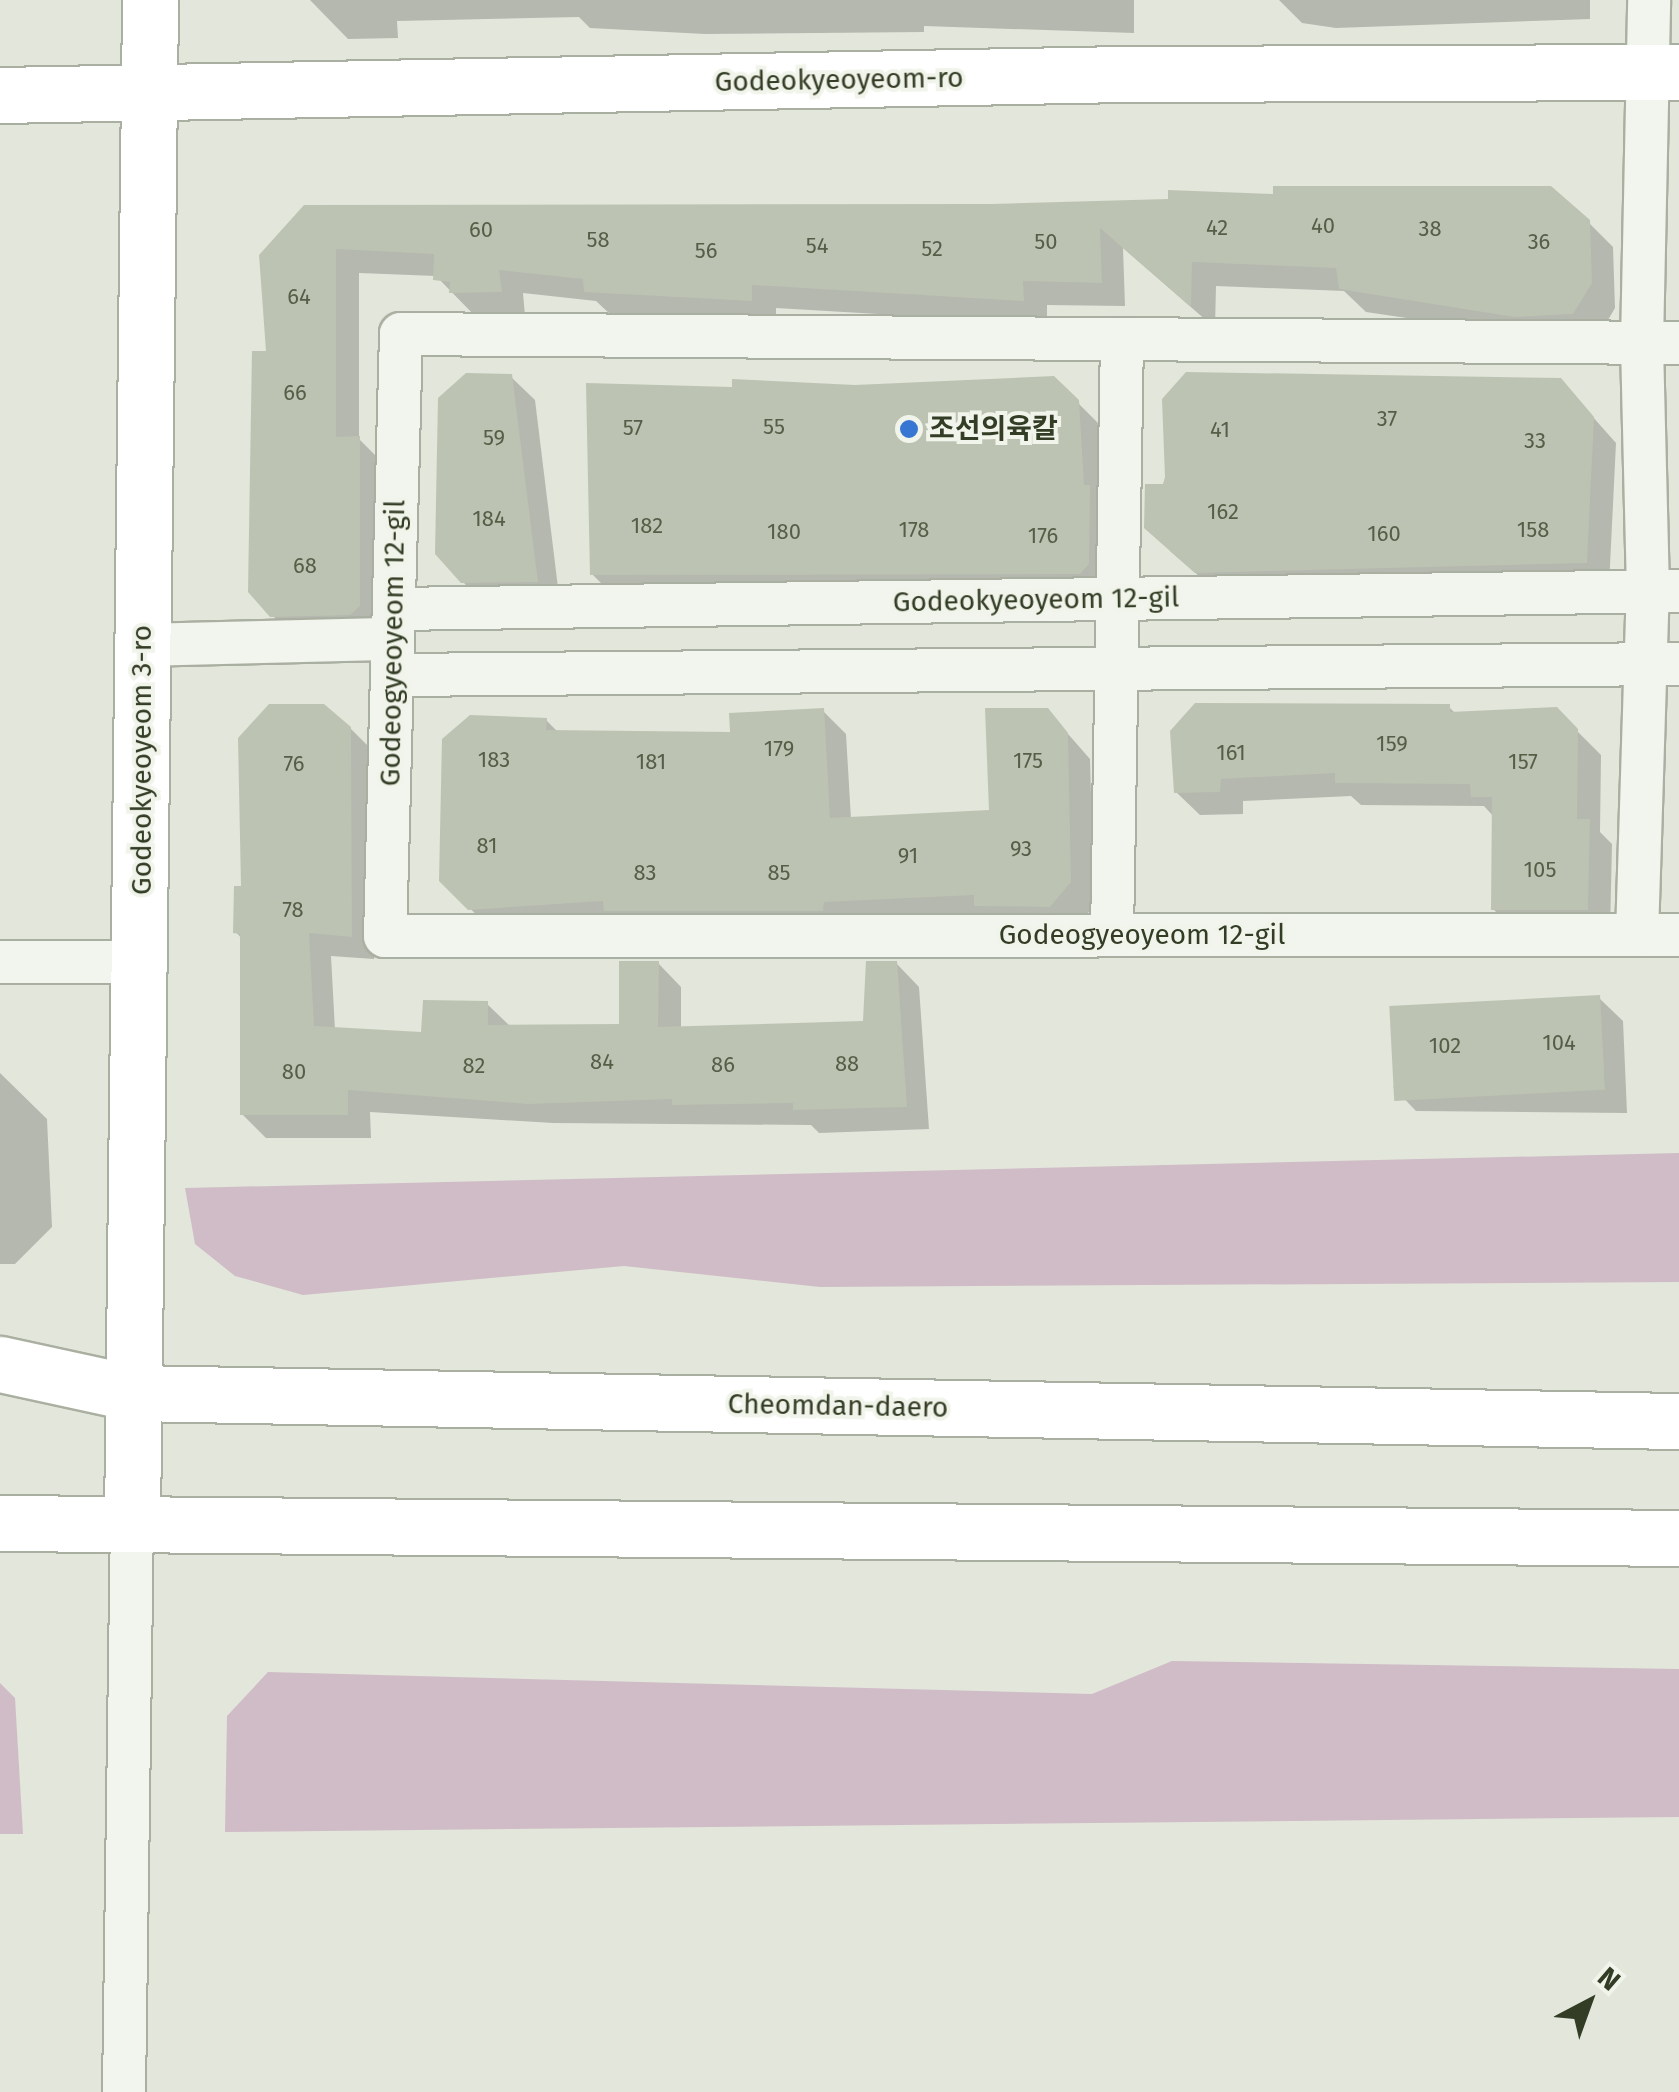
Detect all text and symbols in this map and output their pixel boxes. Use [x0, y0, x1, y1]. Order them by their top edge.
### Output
street label: Godeokyeoyeom-ro [714, 61, 964, 99]
house number: 40 [1311, 213, 1335, 239]
house number: 42 [1206, 215, 1228, 241]
house number: 38 [1418, 216, 1442, 242]
house number: 60 [469, 217, 493, 243]
house number: 58 [586, 227, 610, 253]
house number: 50 [1034, 229, 1058, 255]
house number: 36 [1528, 229, 1550, 255]
house number: 54 [806, 233, 828, 259]
house number: 52 [921, 236, 943, 262]
house number: 56 [695, 238, 717, 264]
house number: 64 [287, 284, 311, 310]
house number: 66 [283, 380, 307, 406]
house number: 37 [1377, 406, 1397, 432]
place label: 조선의육칼 [929, 412, 1058, 446]
house number: 55 [763, 414, 785, 440]
house number: 57 [623, 415, 643, 441]
house number: 41 [1210, 417, 1230, 443]
marker: 조선의육칼 [898, 418, 920, 440]
house number: 59 [483, 425, 505, 451]
house number: 33 [1524, 428, 1546, 454]
street label: Godeogyeoyeom 12-gil [374, 499, 412, 787]
house number: 162 [1207, 499, 1239, 525]
house number: 184 [472, 506, 506, 532]
house number: 182 [631, 513, 663, 539]
house number: 178 [899, 517, 929, 543]
house number: 158 [1517, 517, 1549, 543]
house number: 180 [767, 519, 801, 545]
house number: 160 [1367, 521, 1401, 547]
house number: 176 [1028, 523, 1058, 549]
house number: 68 [293, 553, 317, 579]
street label: Godeokyeoyeom 12-gil [892, 581, 1180, 619]
street label: Godeokyeoyeom 3-ro [125, 625, 159, 895]
house number: 159 [1376, 731, 1408, 757]
house number: 179 [764, 736, 794, 762]
house number: 161 [1216, 740, 1246, 766]
house number: 183 [478, 747, 510, 773]
house number: 175 [1013, 748, 1043, 774]
house number: 181 [636, 749, 666, 775]
house number: 157 [1508, 749, 1538, 775]
house number: 76 [284, 751, 304, 777]
house number: 81 [477, 833, 497, 859]
house number: 93 [1010, 836, 1032, 862]
house number: 91 [898, 843, 918, 869]
house number: 105 [1524, 857, 1556, 883]
house number: 83 [633, 860, 657, 886]
house number: 85 [767, 860, 791, 886]
house number: 78 [282, 897, 304, 923]
street label: Godeogyeoyeom 12-gil [999, 918, 1285, 952]
house number: 104 [1542, 1030, 1576, 1056]
house number: 102 [1429, 1033, 1461, 1059]
house number: 84 [590, 1049, 614, 1075]
house number: 88 [835, 1051, 859, 1077]
house number: 86 [711, 1052, 735, 1078]
house number: 82 [463, 1053, 485, 1079]
house number: 80 [282, 1059, 306, 1085]
street label: Cheomdan-daero [727, 1387, 949, 1425]
north arrow [1539, 1952, 1639, 2052]
text: N [1591, 1960, 1627, 1998]

